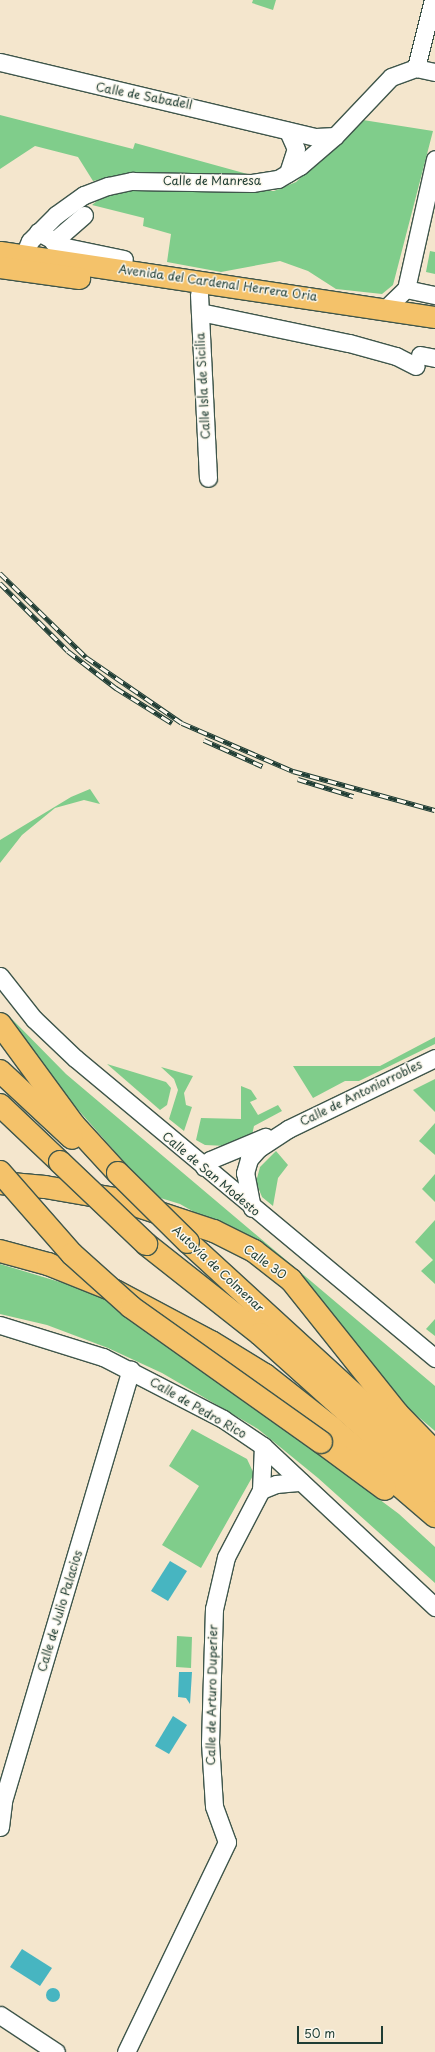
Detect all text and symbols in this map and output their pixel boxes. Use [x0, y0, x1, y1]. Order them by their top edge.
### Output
street label: Calle de Sabadell [94, 79, 194, 113]
street label: Calle de Manresa [162, 174, 262, 188]
street label: Avenida del Cardenal Herrera Oria [117, 262, 319, 304]
street label: Calle Isla de Sicilia [193, 332, 213, 440]
street label: Calle de Antoniorrobles [297, 1057, 425, 1129]
street label: Calle de San Modesto [159, 1128, 263, 1220]
street label: Autovía de Colmenar [169, 1222, 267, 1316]
street label: Calle 30 [241, 1242, 289, 1282]
street label: Calle de Pedro Rico [146, 1374, 250, 1442]
street label: Calle de Julio Palacios [34, 1547, 86, 1675]
street label: Calle de Arturo Duperier [204, 1623, 220, 1767]
scale bar [299, 2018, 385, 2044]
text: 50 m [304, 2024, 335, 2042]

